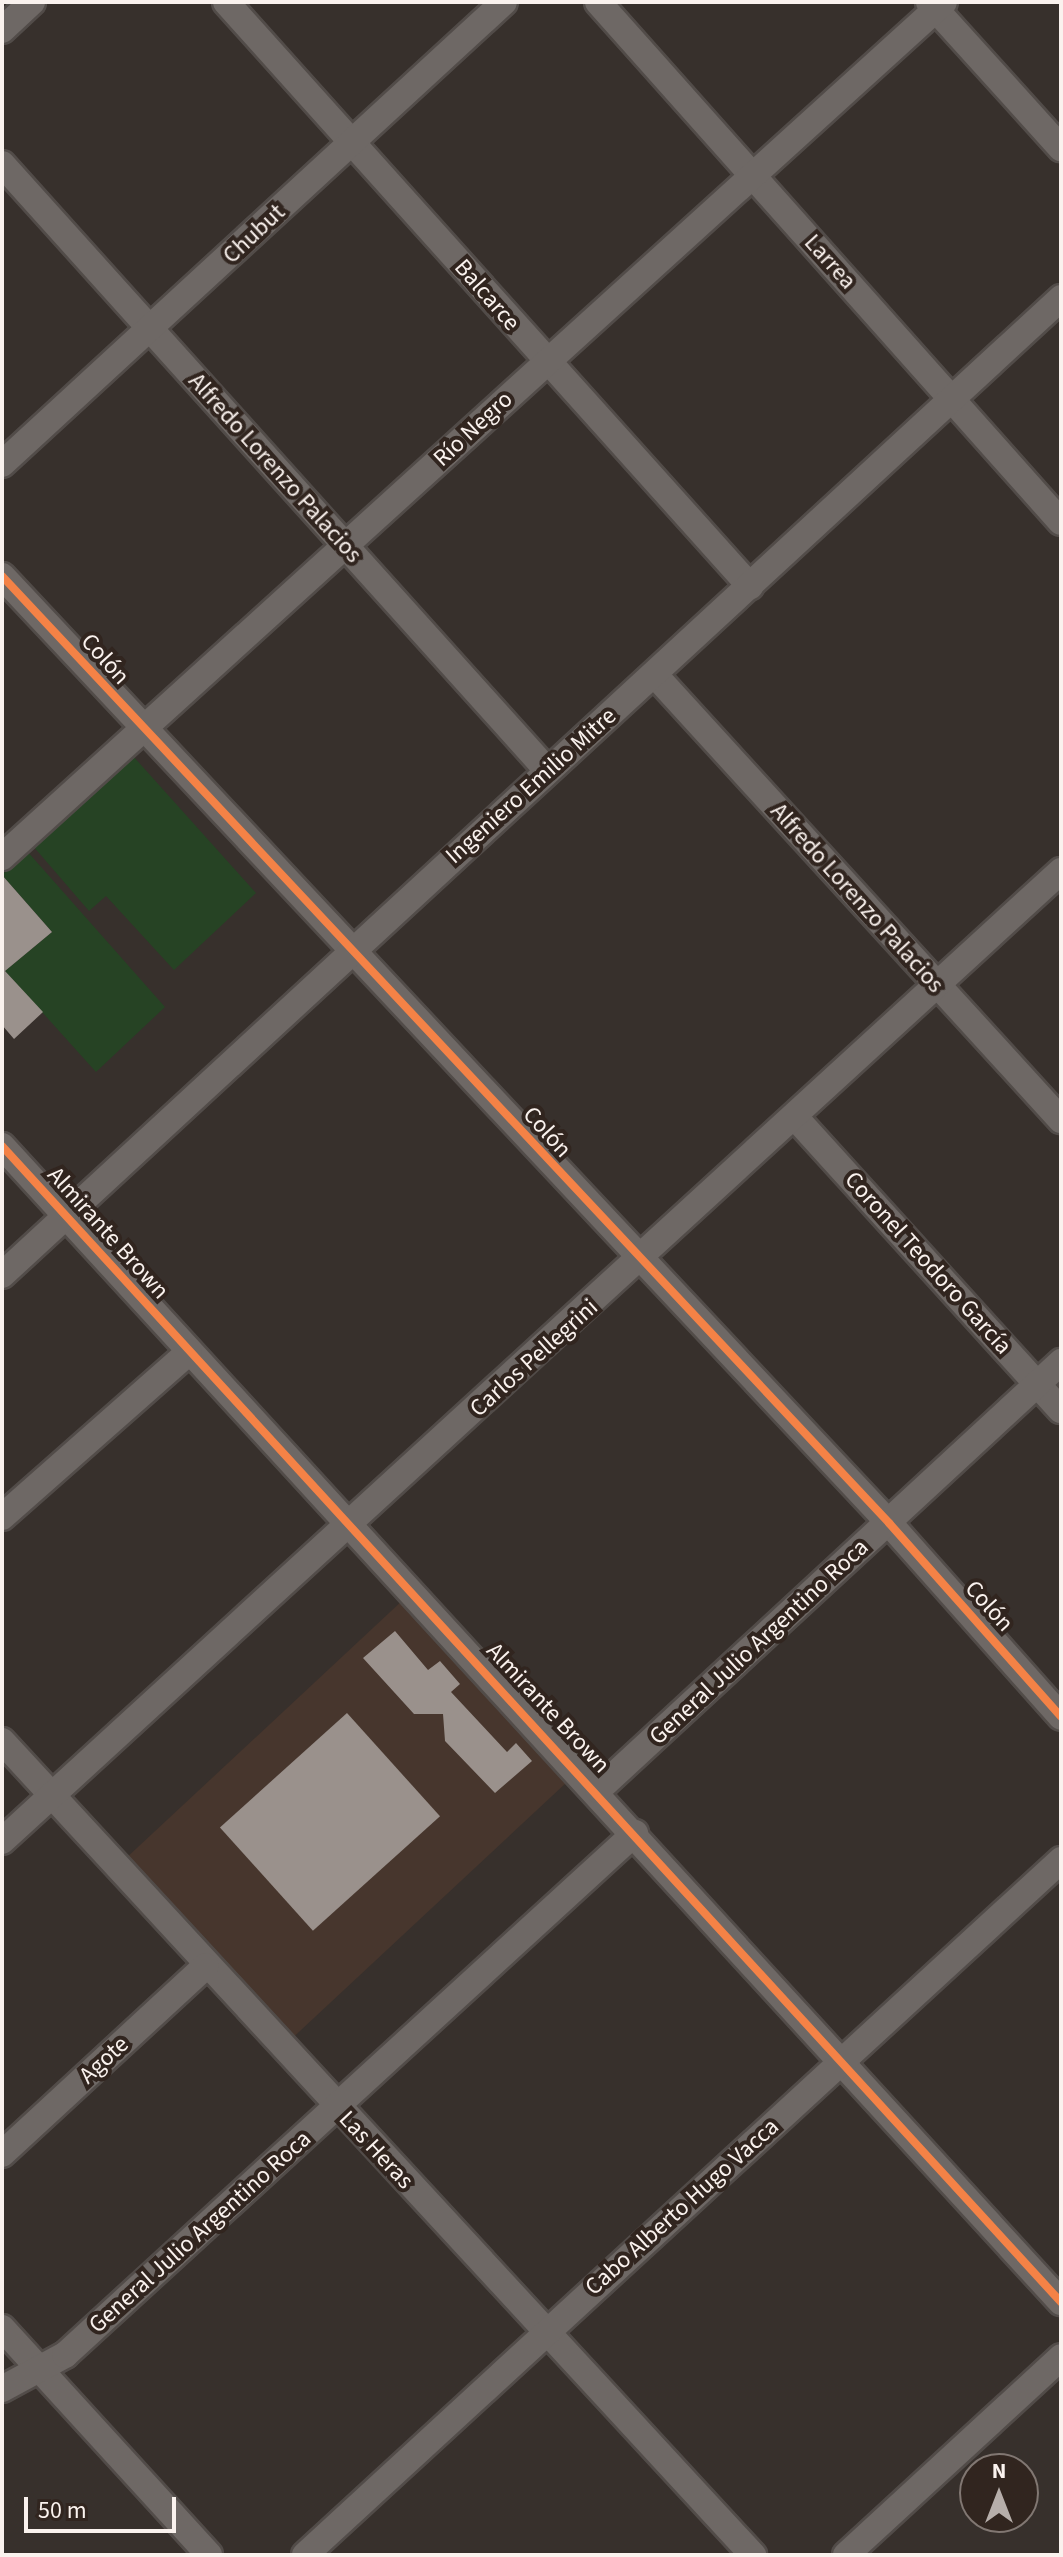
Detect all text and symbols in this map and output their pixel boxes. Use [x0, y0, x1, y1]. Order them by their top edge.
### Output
street label: Chubut [217, 198, 291, 270]
street label: Larrea [798, 229, 862, 295]
street label: Balcarce [448, 253, 526, 337]
street label: Alfredo Lorenzo Palacios [182, 367, 368, 569]
street label: Río Negro [427, 385, 519, 473]
street label: Colón [75, 627, 135, 691]
street label: Ingeniero Emilio Mitre [440, 702, 622, 870]
street label: Alfredo Lorenzo Palacios [764, 797, 950, 999]
street label: Colón [517, 1100, 577, 1164]
street label: Almirante Brown [41, 1161, 175, 1305]
street label: Coronel Teodoro García [838, 1166, 1018, 1360]
street label: Carlos Pellegrini [464, 1293, 604, 1423]
street label: General Julio Argentino Roca [643, 1533, 875, 1751]
street label: Colón [959, 1574, 1019, 1638]
street label: Almirante Brown [480, 1637, 616, 1779]
street label: Agote [73, 2030, 135, 2090]
street label: Las Heras [333, 2105, 419, 2195]
street label: Cabo Alberto Hugo Vacca [579, 2112, 785, 2302]
street label: General Julio Argentino Roca [83, 2125, 317, 2339]
north arrow [959, 2453, 1039, 2533]
text: N [992, 2455, 1006, 2487]
scale bar [28, 2481, 180, 2531]
text: 50 m [38, 2493, 87, 2528]

